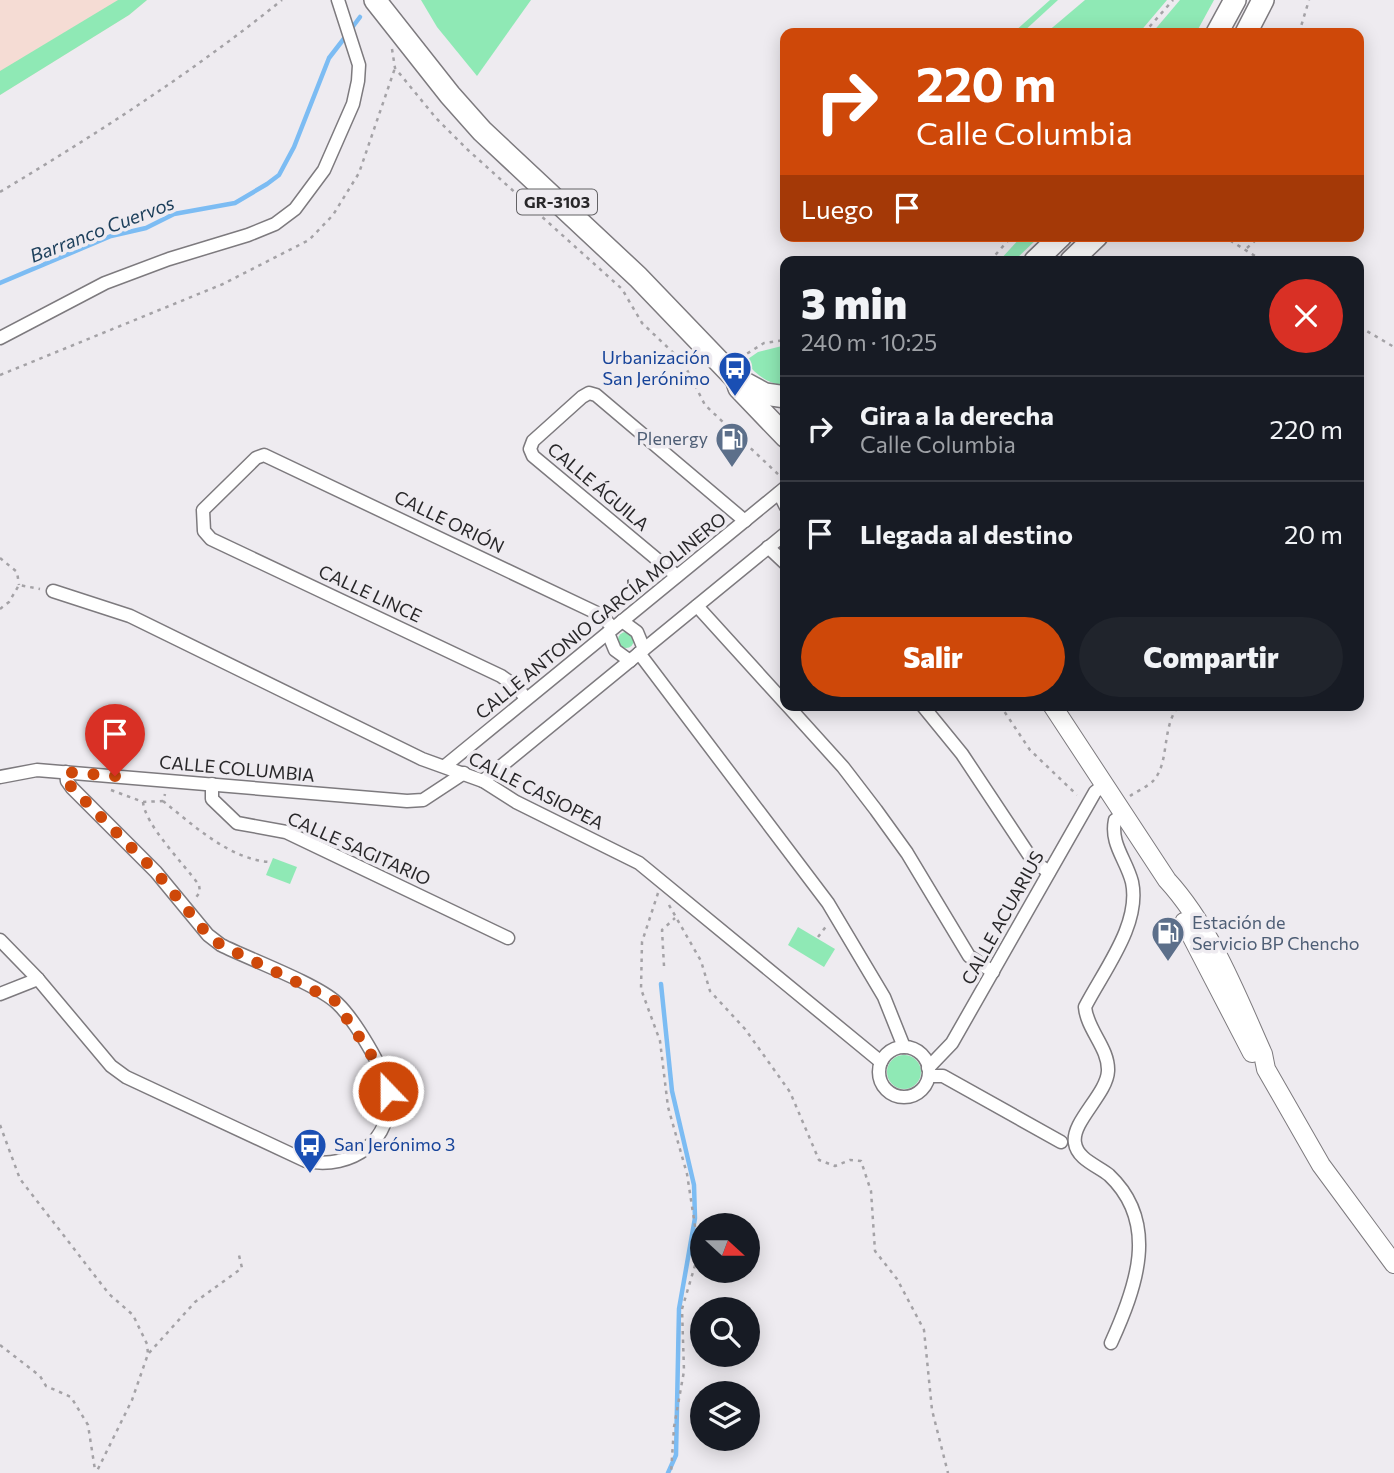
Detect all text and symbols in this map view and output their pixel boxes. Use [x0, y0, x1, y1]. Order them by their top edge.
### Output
text: 220 m [916, 52, 1056, 112]
icon: right [801, 56, 892, 147]
text: Calle Columbia [916, 112, 1133, 152]
icon: arrive [888, 189, 926, 227]
water label: Barranco Cuervos [26, 190, 178, 267]
road number: GR-3103 [517, 190, 597, 214]
text: Luego [801, 193, 874, 224]
text: 3 min [801, 276, 907, 328]
button: close [1269, 279, 1343, 353]
text: 240 m · 10:25 [801, 328, 937, 356]
place label: Urbanización San Jerónimo [602, 346, 710, 389]
bus stop icon: Urbanización San Jerónimo [716, 349, 754, 398]
text: Gira a la derecha [860, 399, 1054, 430]
icon: right [801, 410, 839, 448]
text: 220 m [1270, 413, 1343, 444]
fuel station icon: Plenergy [713, 420, 751, 469]
place label: Plenergy [637, 427, 708, 449]
text: Calle Columbia [860, 430, 1016, 458]
street label: CALLE ÁGUILA [544, 437, 654, 535]
street label: CALLE ORIÓN [391, 485, 508, 557]
street label: CALLE ANTONIO GARCÍA MOLINERO [471, 507, 730, 723]
icon: arrive [801, 515, 839, 553]
text: Llegada al destino [860, 518, 1073, 549]
text: 20 m [1284, 518, 1343, 549]
street label: CALLE LINCE [315, 560, 426, 627]
button: Salir [801, 617, 1065, 697]
button: Compartir [1079, 617, 1343, 697]
pin [85, 704, 145, 776]
icon: arrive [96, 715, 134, 753]
street label: CALLE CASIOPEA [465, 746, 608, 834]
street label: CALLE COLUMBIA [158, 750, 316, 786]
street label: CALLE SAGITARIO [284, 807, 434, 890]
street label: CALLE ACUARIUS [956, 847, 1048, 988]
place label: Estación de Servicio BP Chencho [1192, 911, 1360, 954]
fuel station icon: Estación de Servicio BP Chencho [1149, 914, 1187, 963]
position arrow [351, 1054, 425, 1128]
bus stop icon: San Jerónimo 3 [291, 1126, 329, 1175]
place label: San Jerónimo 3 [334, 1133, 455, 1155]
north arrow [690, 1213, 760, 1283]
map controls [690, 1213, 760, 1451]
button: search [690, 1297, 760, 1367]
button: layers [690, 1381, 760, 1451]

